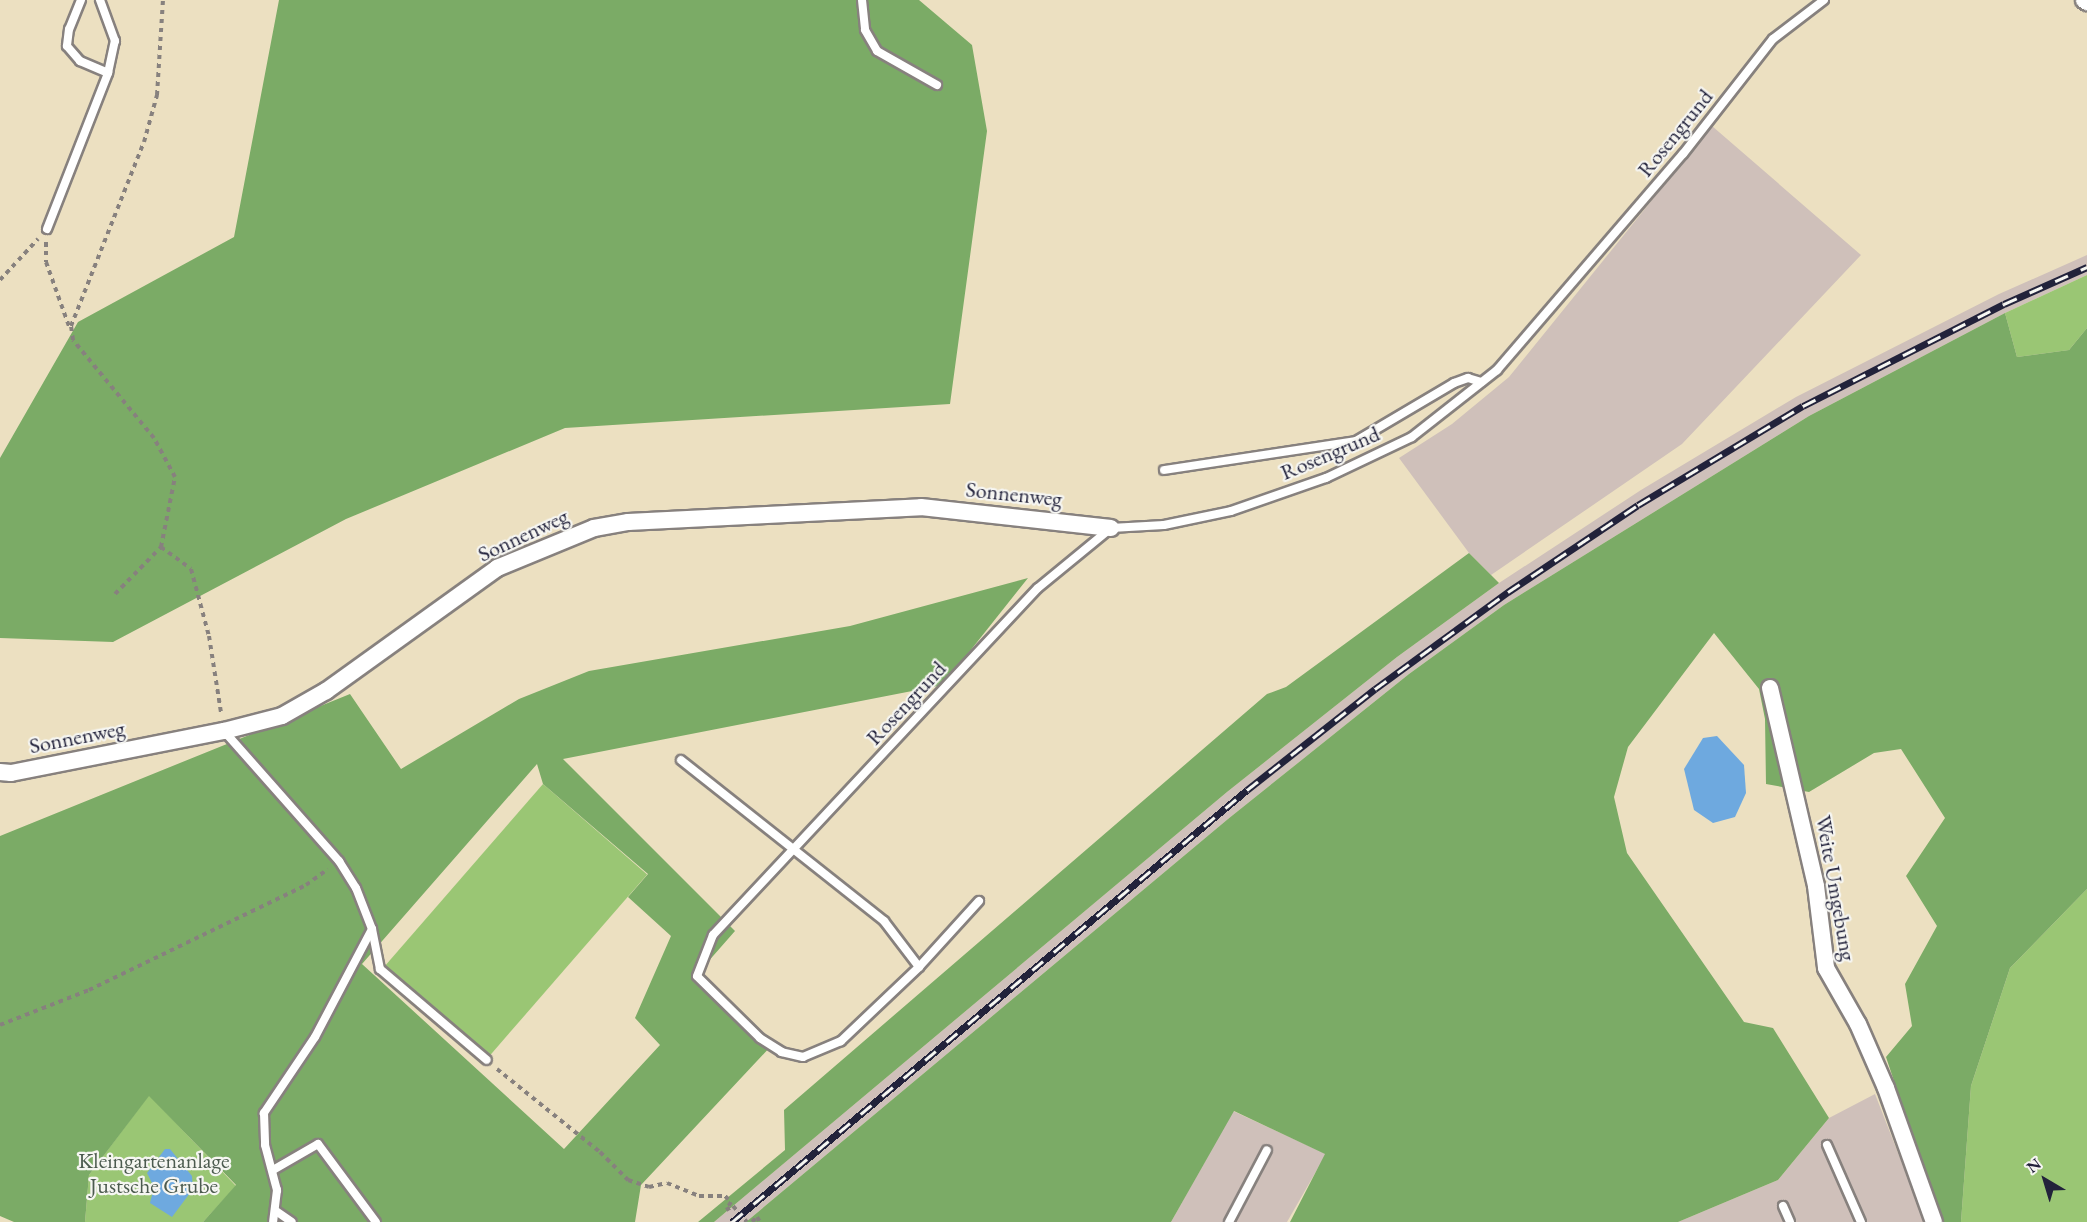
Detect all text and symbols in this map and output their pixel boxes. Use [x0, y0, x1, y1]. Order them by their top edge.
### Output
street label: Rosengrund [1632, 84, 1718, 182]
street label: Rosengrund [1276, 420, 1384, 486]
street label: Sonnenweg [965, 476, 1063, 512]
street label: Sonnenweg [474, 503, 572, 567]
street label: Rosengrund [860, 656, 952, 750]
street label: Sonnenweg [27, 715, 127, 759]
street label: Weite Umgebung [1810, 813, 1862, 963]
park label: Kleingartenanlage Justsche Grube [78, 1147, 230, 1198]
north arrow [2015, 1150, 2075, 1210]
text: N [2022, 1153, 2045, 1178]

